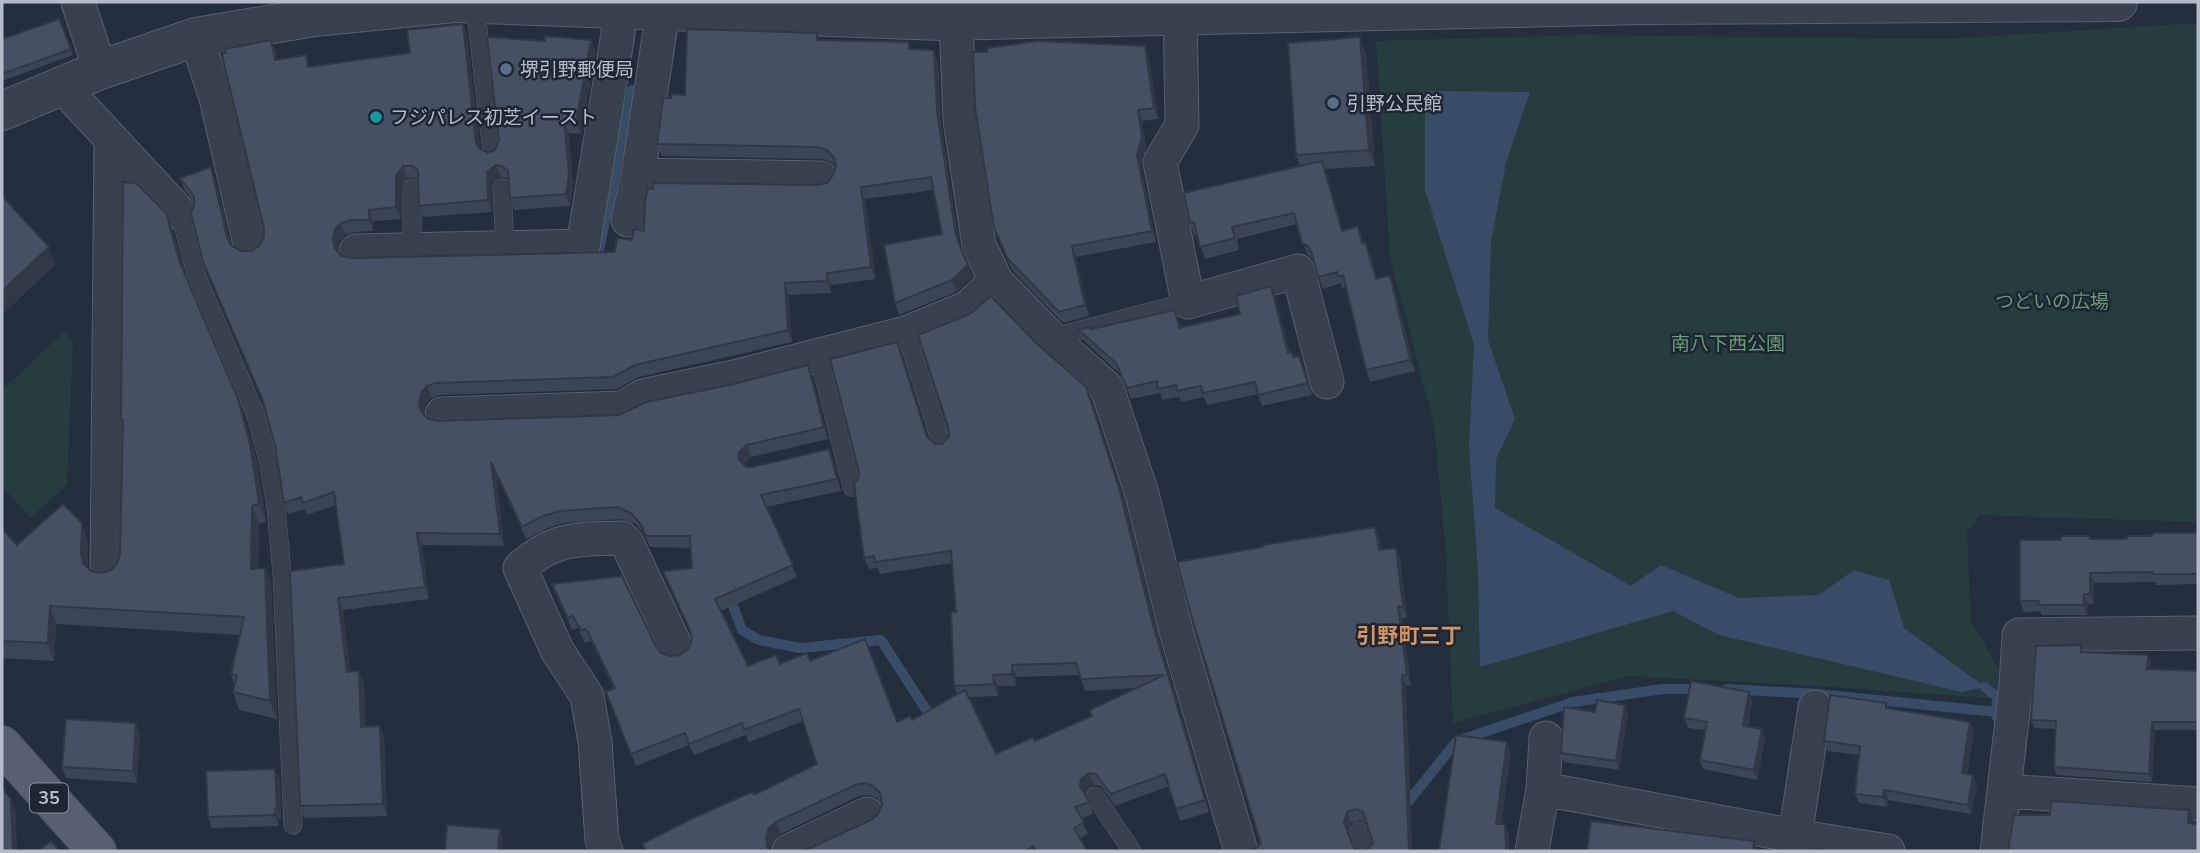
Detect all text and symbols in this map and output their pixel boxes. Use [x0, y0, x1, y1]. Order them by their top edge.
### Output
place label: 堺引野郵便局 [520, 57, 634, 83]
marker: 堺引野郵便局 [498, 61, 514, 77]
place label: 引野公民館 [1347, 91, 1442, 117]
marker: 引野公民館 [1325, 95, 1341, 111]
place label: フジパレス初芝イースト [390, 105, 597, 131]
marker: フジパレス初芝イースト [368, 109, 384, 125]
park label: つどいの広場 [1995, 289, 2109, 315]
park label: 南八下西公園 [1671, 331, 1785, 357]
district label: 引野町三丁 [1357, 622, 1462, 650]
road number: 35 [30, 784, 68, 812]

